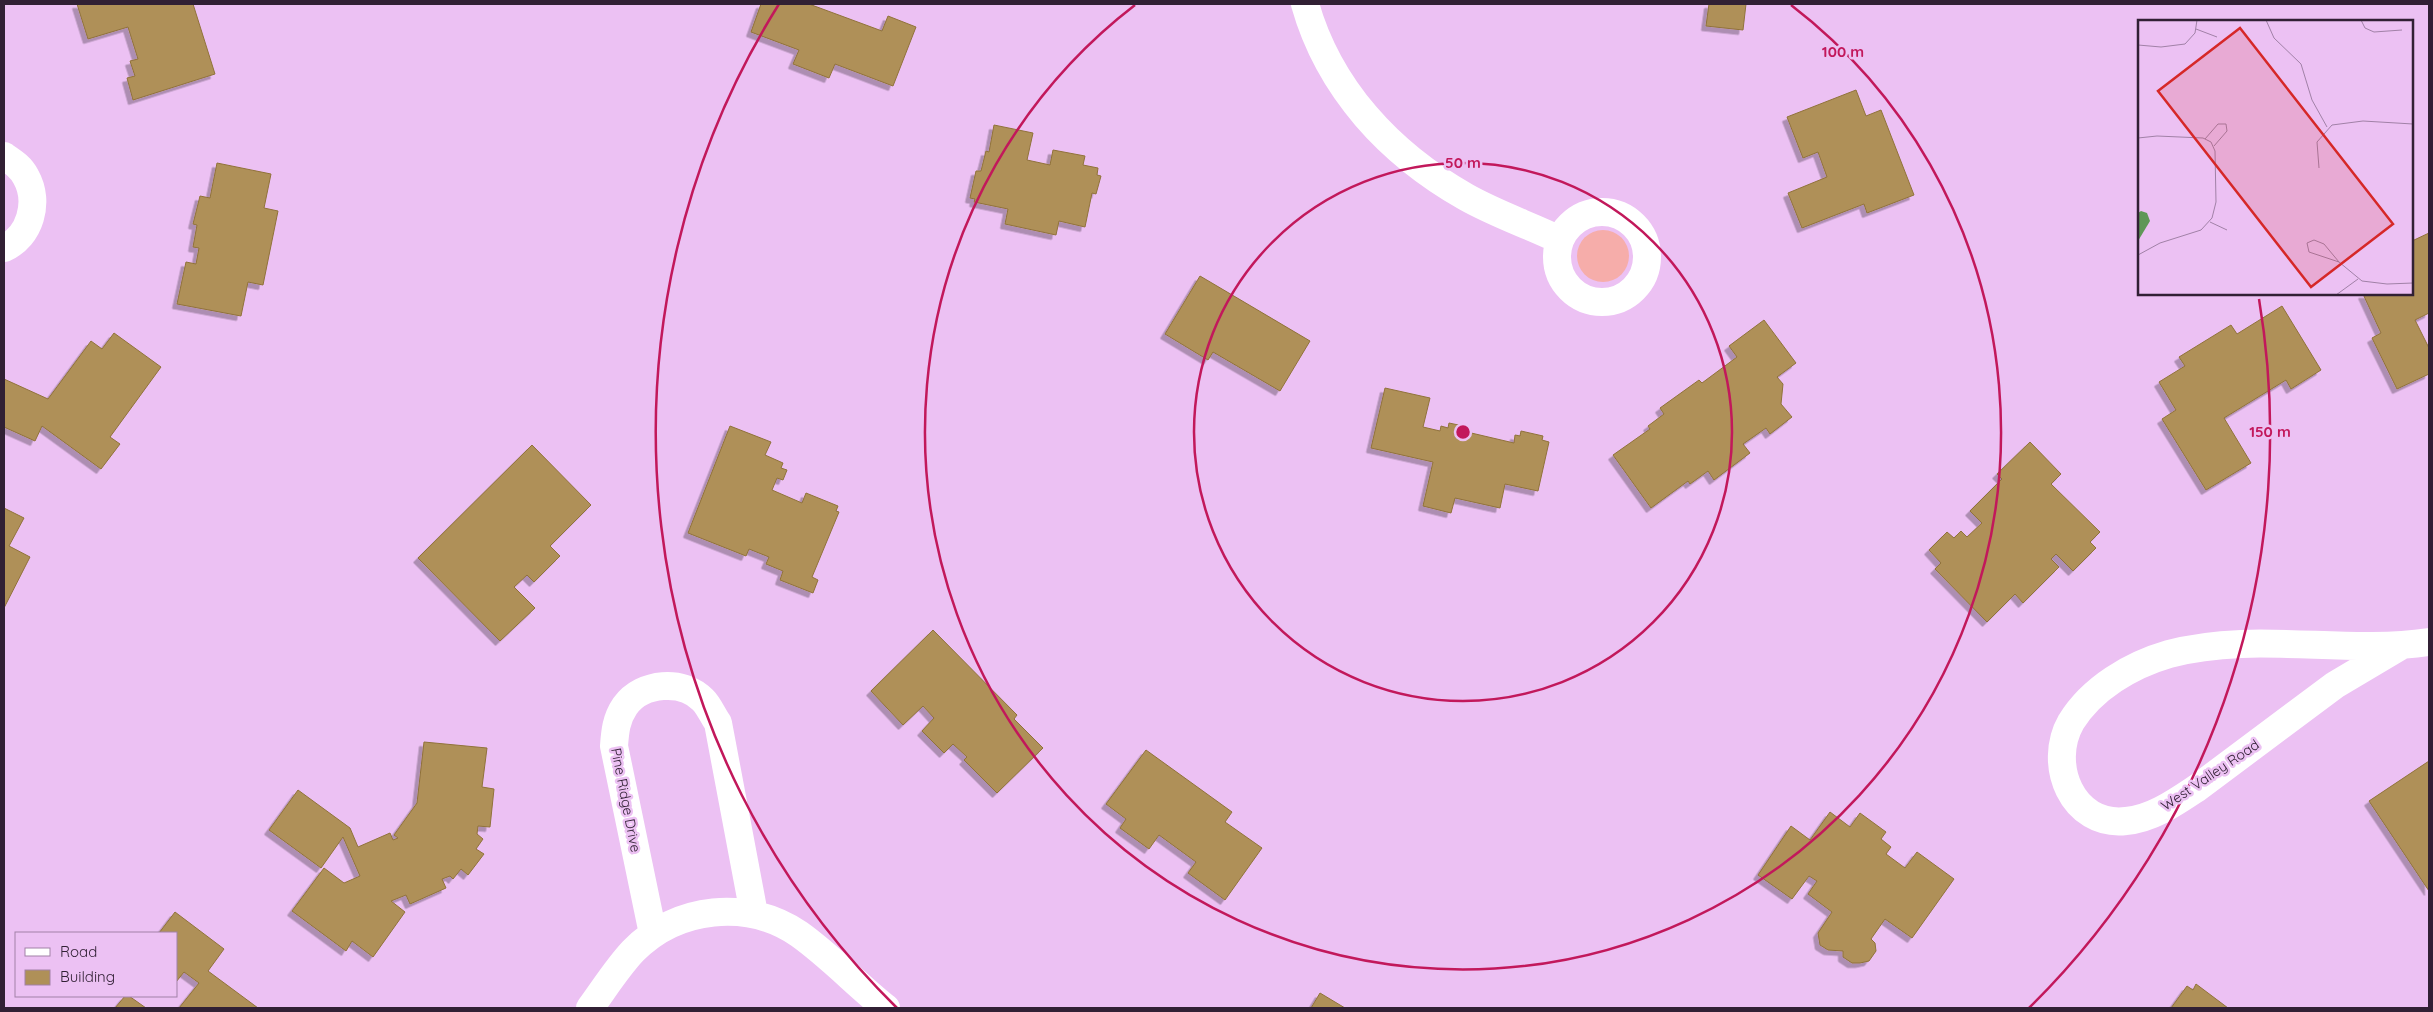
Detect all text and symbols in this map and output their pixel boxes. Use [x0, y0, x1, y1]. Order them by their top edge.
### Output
inset map [2138, 20, 2413, 295]
text: 100 m [1822, 42, 1864, 61]
text: 50 m [1445, 153, 1481, 172]
text: 150 m [2249, 422, 2291, 441]
centre of rings [1454, 423, 1472, 441]
street label: West Valley Road [2157, 735, 2263, 815]
street label: Pine Ridge Drive [607, 746, 645, 854]
legend [15, 932, 178, 997]
text: Road [60, 942, 97, 961]
text: Building [60, 967, 115, 986]

